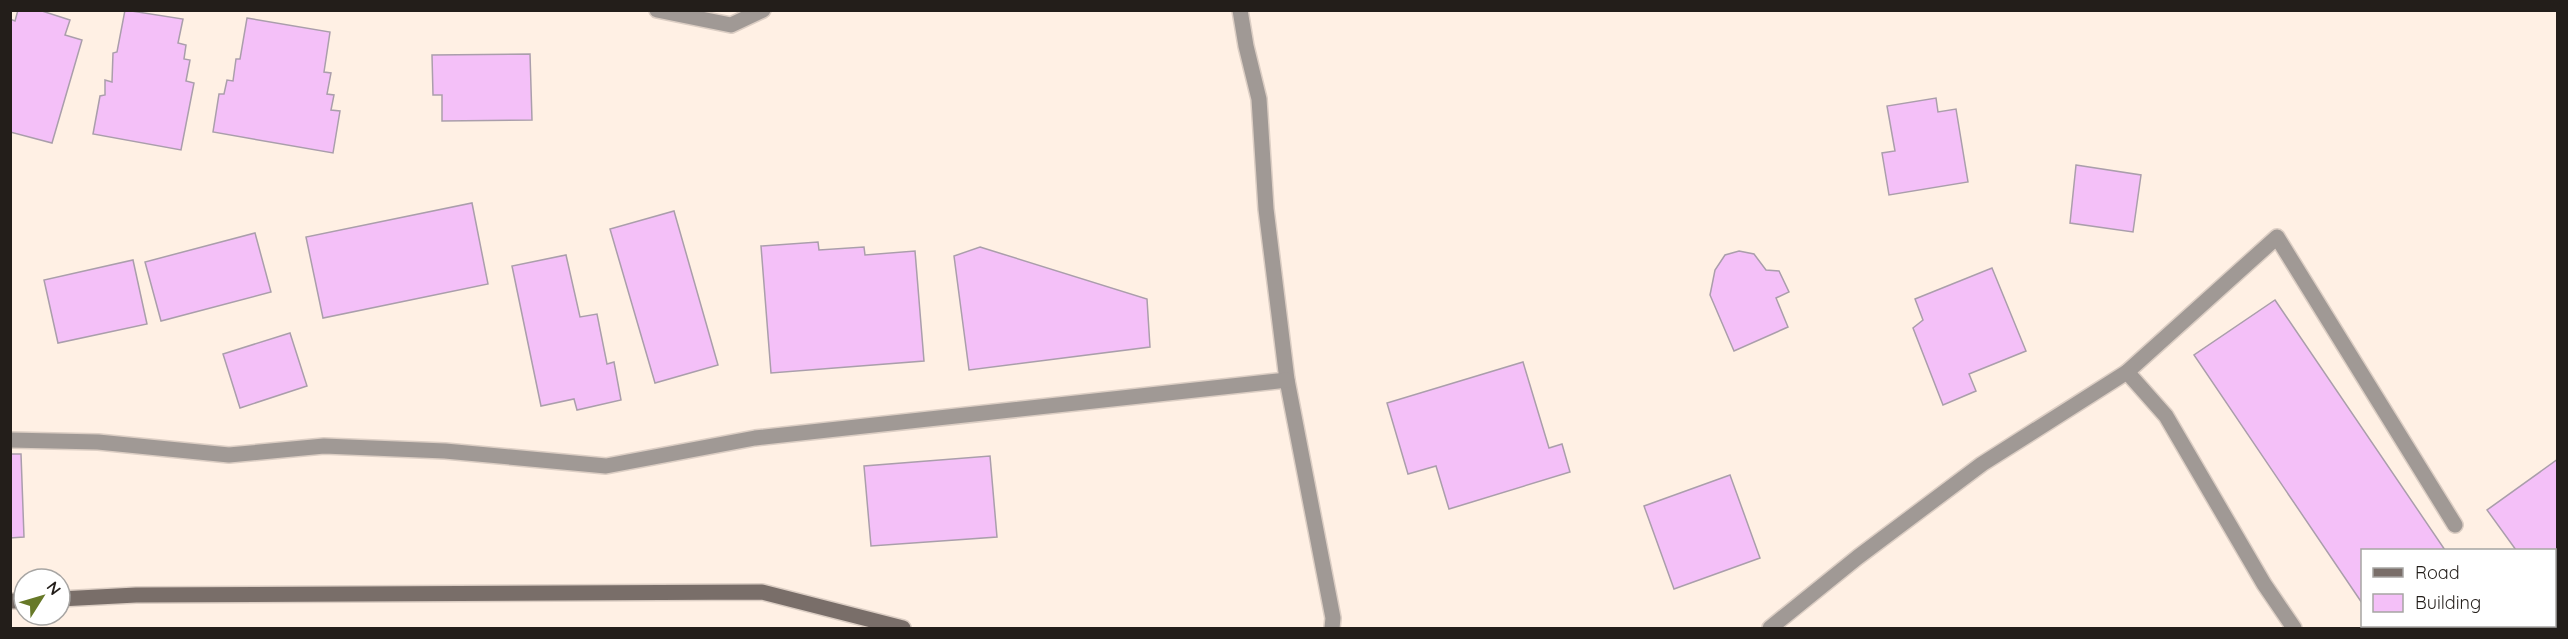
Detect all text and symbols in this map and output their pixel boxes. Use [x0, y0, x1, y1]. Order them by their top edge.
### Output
legend [2361, 549, 2556, 627]
text: Road [2415, 561, 2460, 584]
north arrow [12, 567, 72, 627]
text: N [42, 577, 66, 599]
text: Building [2415, 591, 2481, 614]

